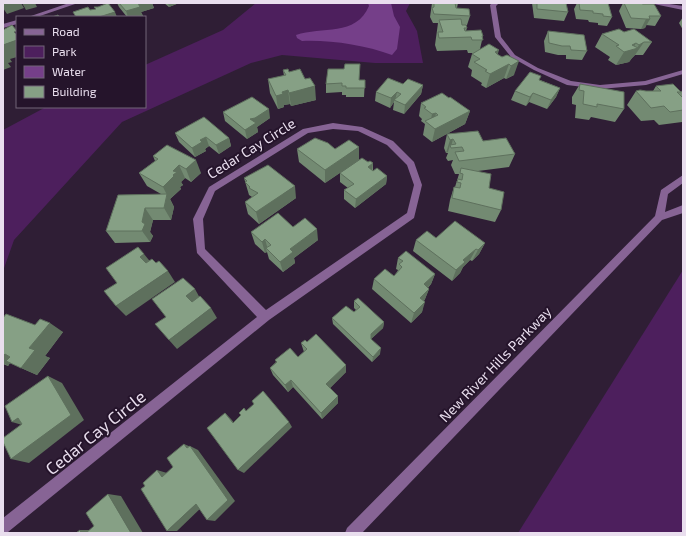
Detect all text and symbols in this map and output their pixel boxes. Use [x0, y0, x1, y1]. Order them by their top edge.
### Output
legend [16, 16, 146, 108]
text: Road [52, 24, 80, 38]
text: Park [52, 44, 77, 58]
text: Water [52, 64, 86, 78]
text: Building [52, 84, 97, 98]
street label: Cedar Cay Circle [204, 114, 298, 182]
street label: New River Hills Parkway [435, 302, 555, 425]
street label: Cedar Cay Circle [41, 386, 150, 479]

